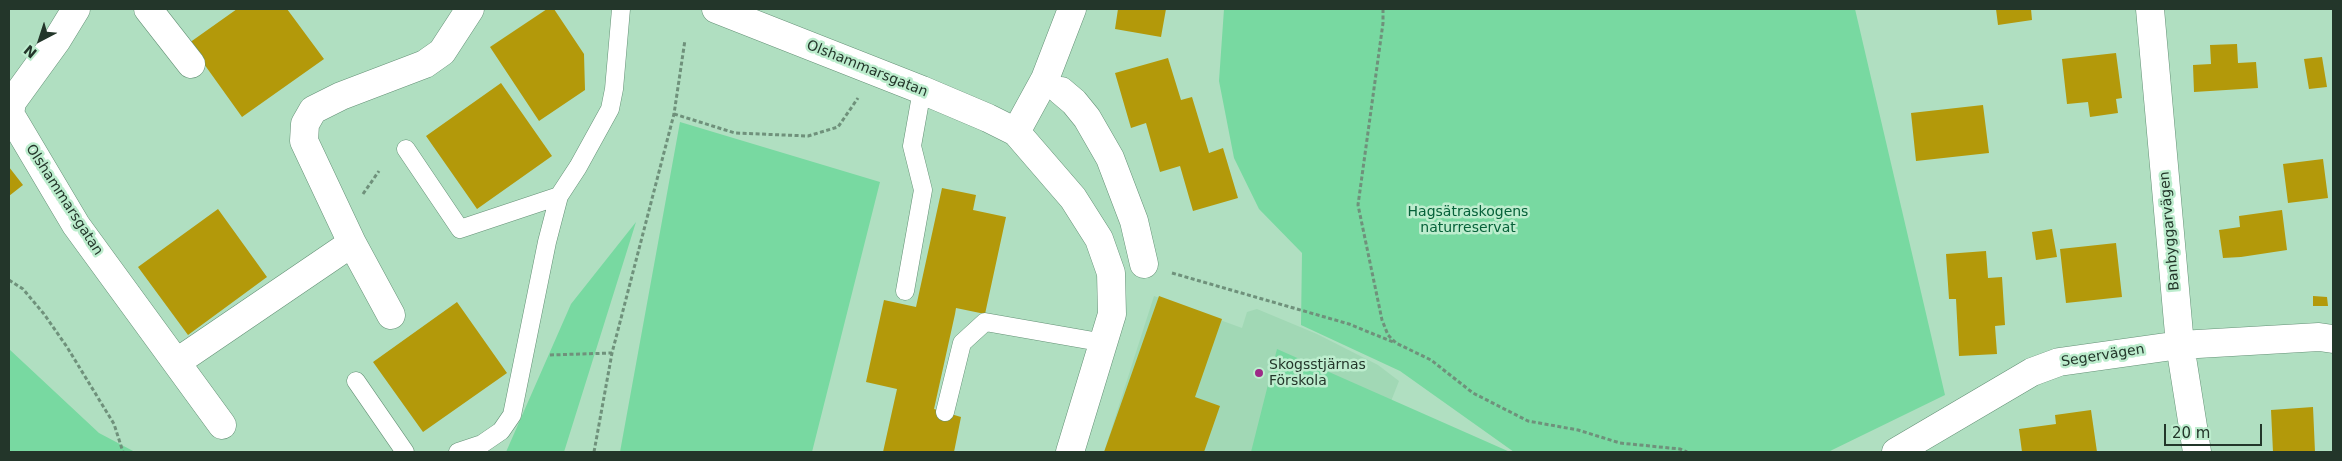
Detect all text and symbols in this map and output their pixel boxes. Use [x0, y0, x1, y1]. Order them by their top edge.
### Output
north arrow [15, 15, 65, 65]
street label: Olshammarsgatan [804, 37, 930, 101]
text: N [21, 42, 40, 61]
street label: Olshammarsgatan [22, 141, 106, 259]
street label: Banbyggarvägen [2156, 171, 2184, 291]
park label: Hagsätraskogens naturreservat [1408, 204, 1528, 236]
street label: Segervägen [2060, 341, 2146, 371]
place label: Skogsstjärnas Förskola [1269, 357, 1366, 390]
marker: Skogsstjärnas Förskola [1253, 367, 1265, 379]
scale bar [2167, 414, 2264, 446]
text: 20 m [2172, 424, 2210, 442]

